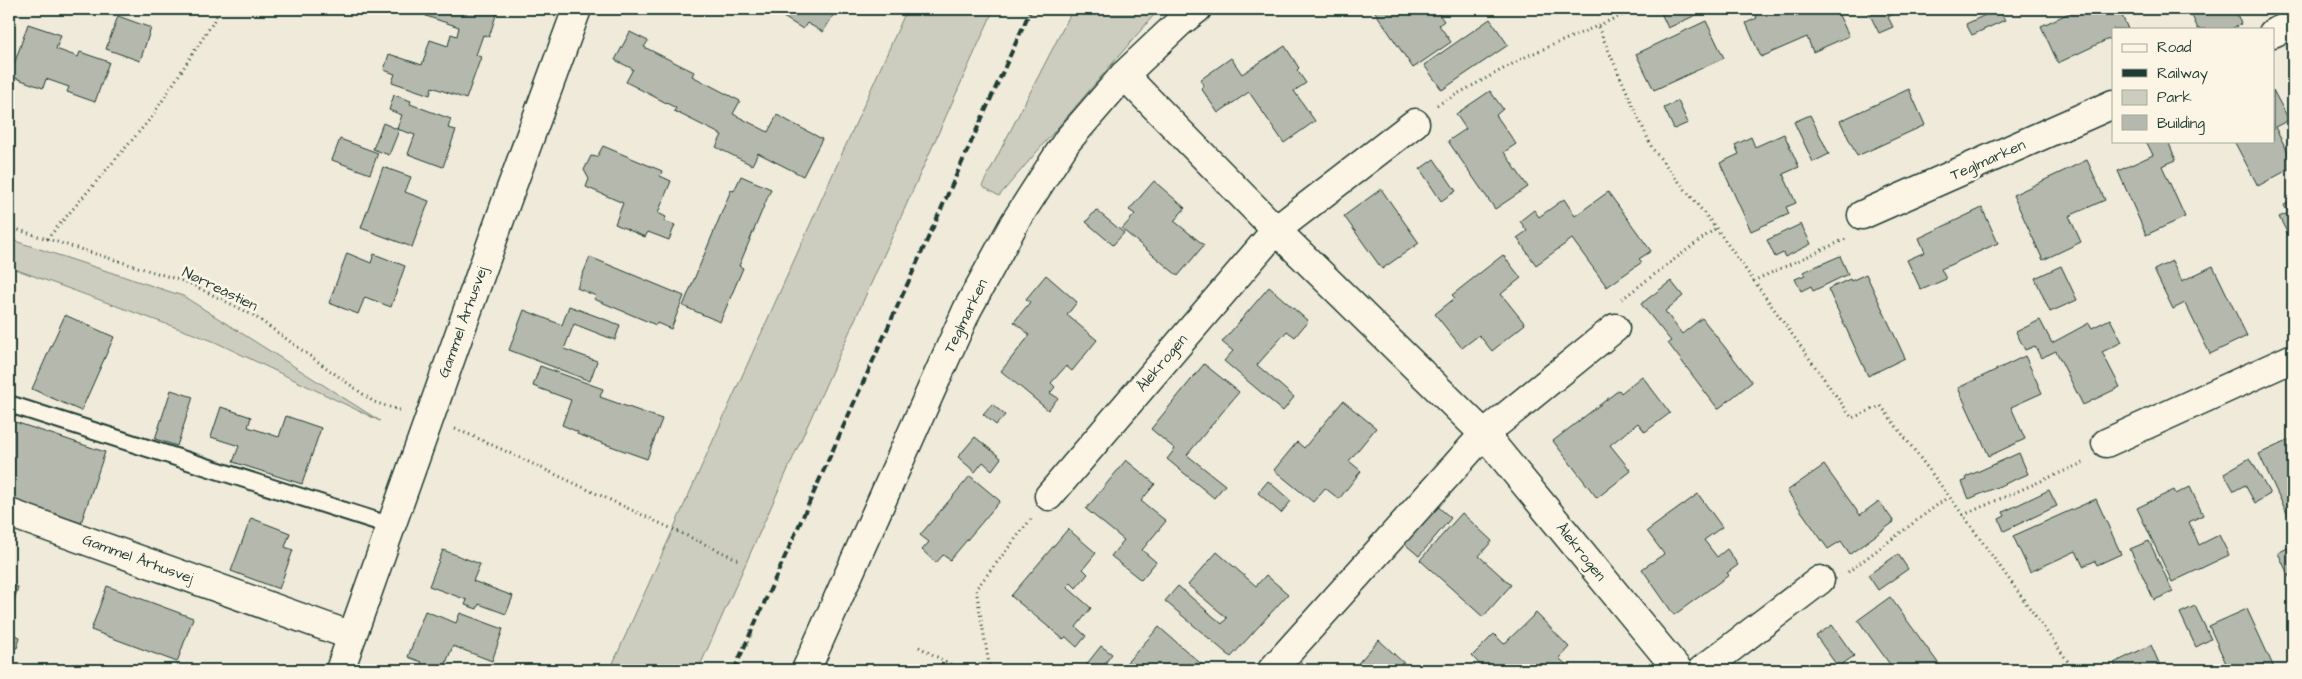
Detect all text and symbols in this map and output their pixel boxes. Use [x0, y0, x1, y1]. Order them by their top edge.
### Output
legend [2112, 28, 2274, 142]
text: Road [2157, 37, 2192, 58]
text: Railway [2157, 63, 2208, 85]
text: Park [2157, 87, 2192, 108]
text: Building [2157, 113, 2205, 135]
street label: Teglmarken [1947, 134, 2030, 187]
street label: Nørreåstien [179, 262, 262, 317]
street label: Gammel Århusvej [433, 263, 493, 381]
street label: Teglmarken [939, 275, 994, 357]
street label: Ålekrogen [1132, 329, 1193, 397]
street label: Ålekrogen [1550, 518, 1611, 587]
street label: Gammel Århusvej [79, 529, 197, 589]

